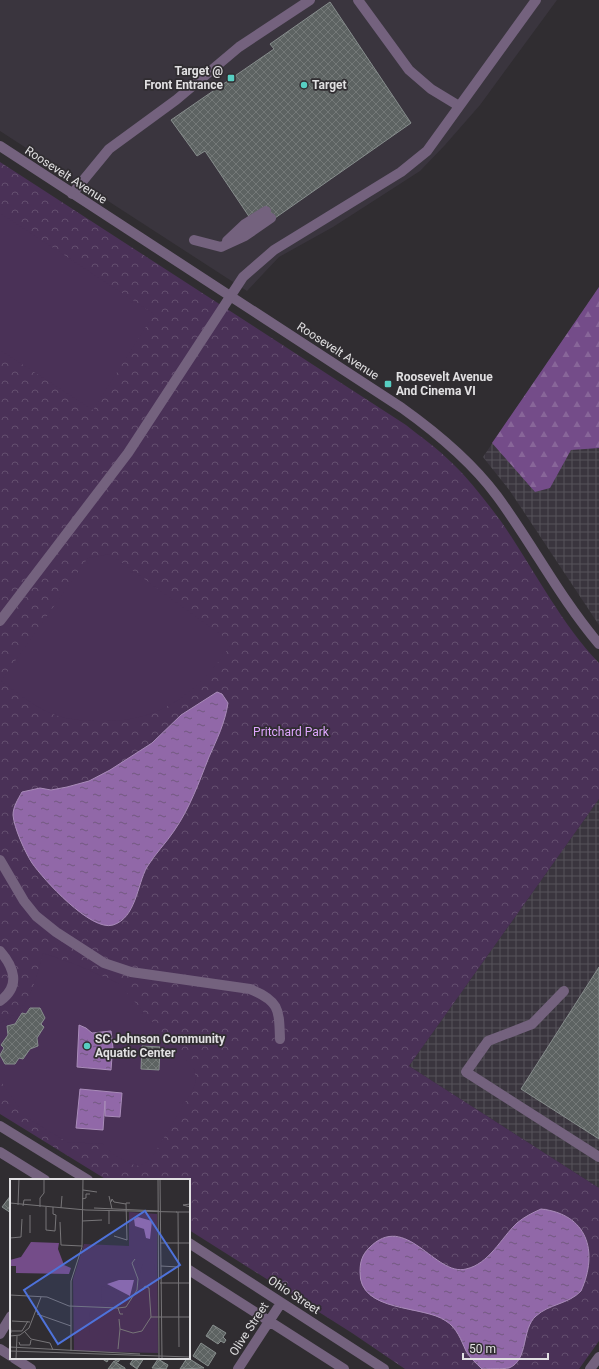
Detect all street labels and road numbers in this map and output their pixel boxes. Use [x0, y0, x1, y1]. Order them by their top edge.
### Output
street label: Roosevelt Avenue [22, 143, 110, 207]
street label: Roosevelt Avenue [294, 319, 382, 383]
street label: Ohio Street [265, 1273, 323, 1317]
street label: Olive Street [227, 1300, 271, 1358]

